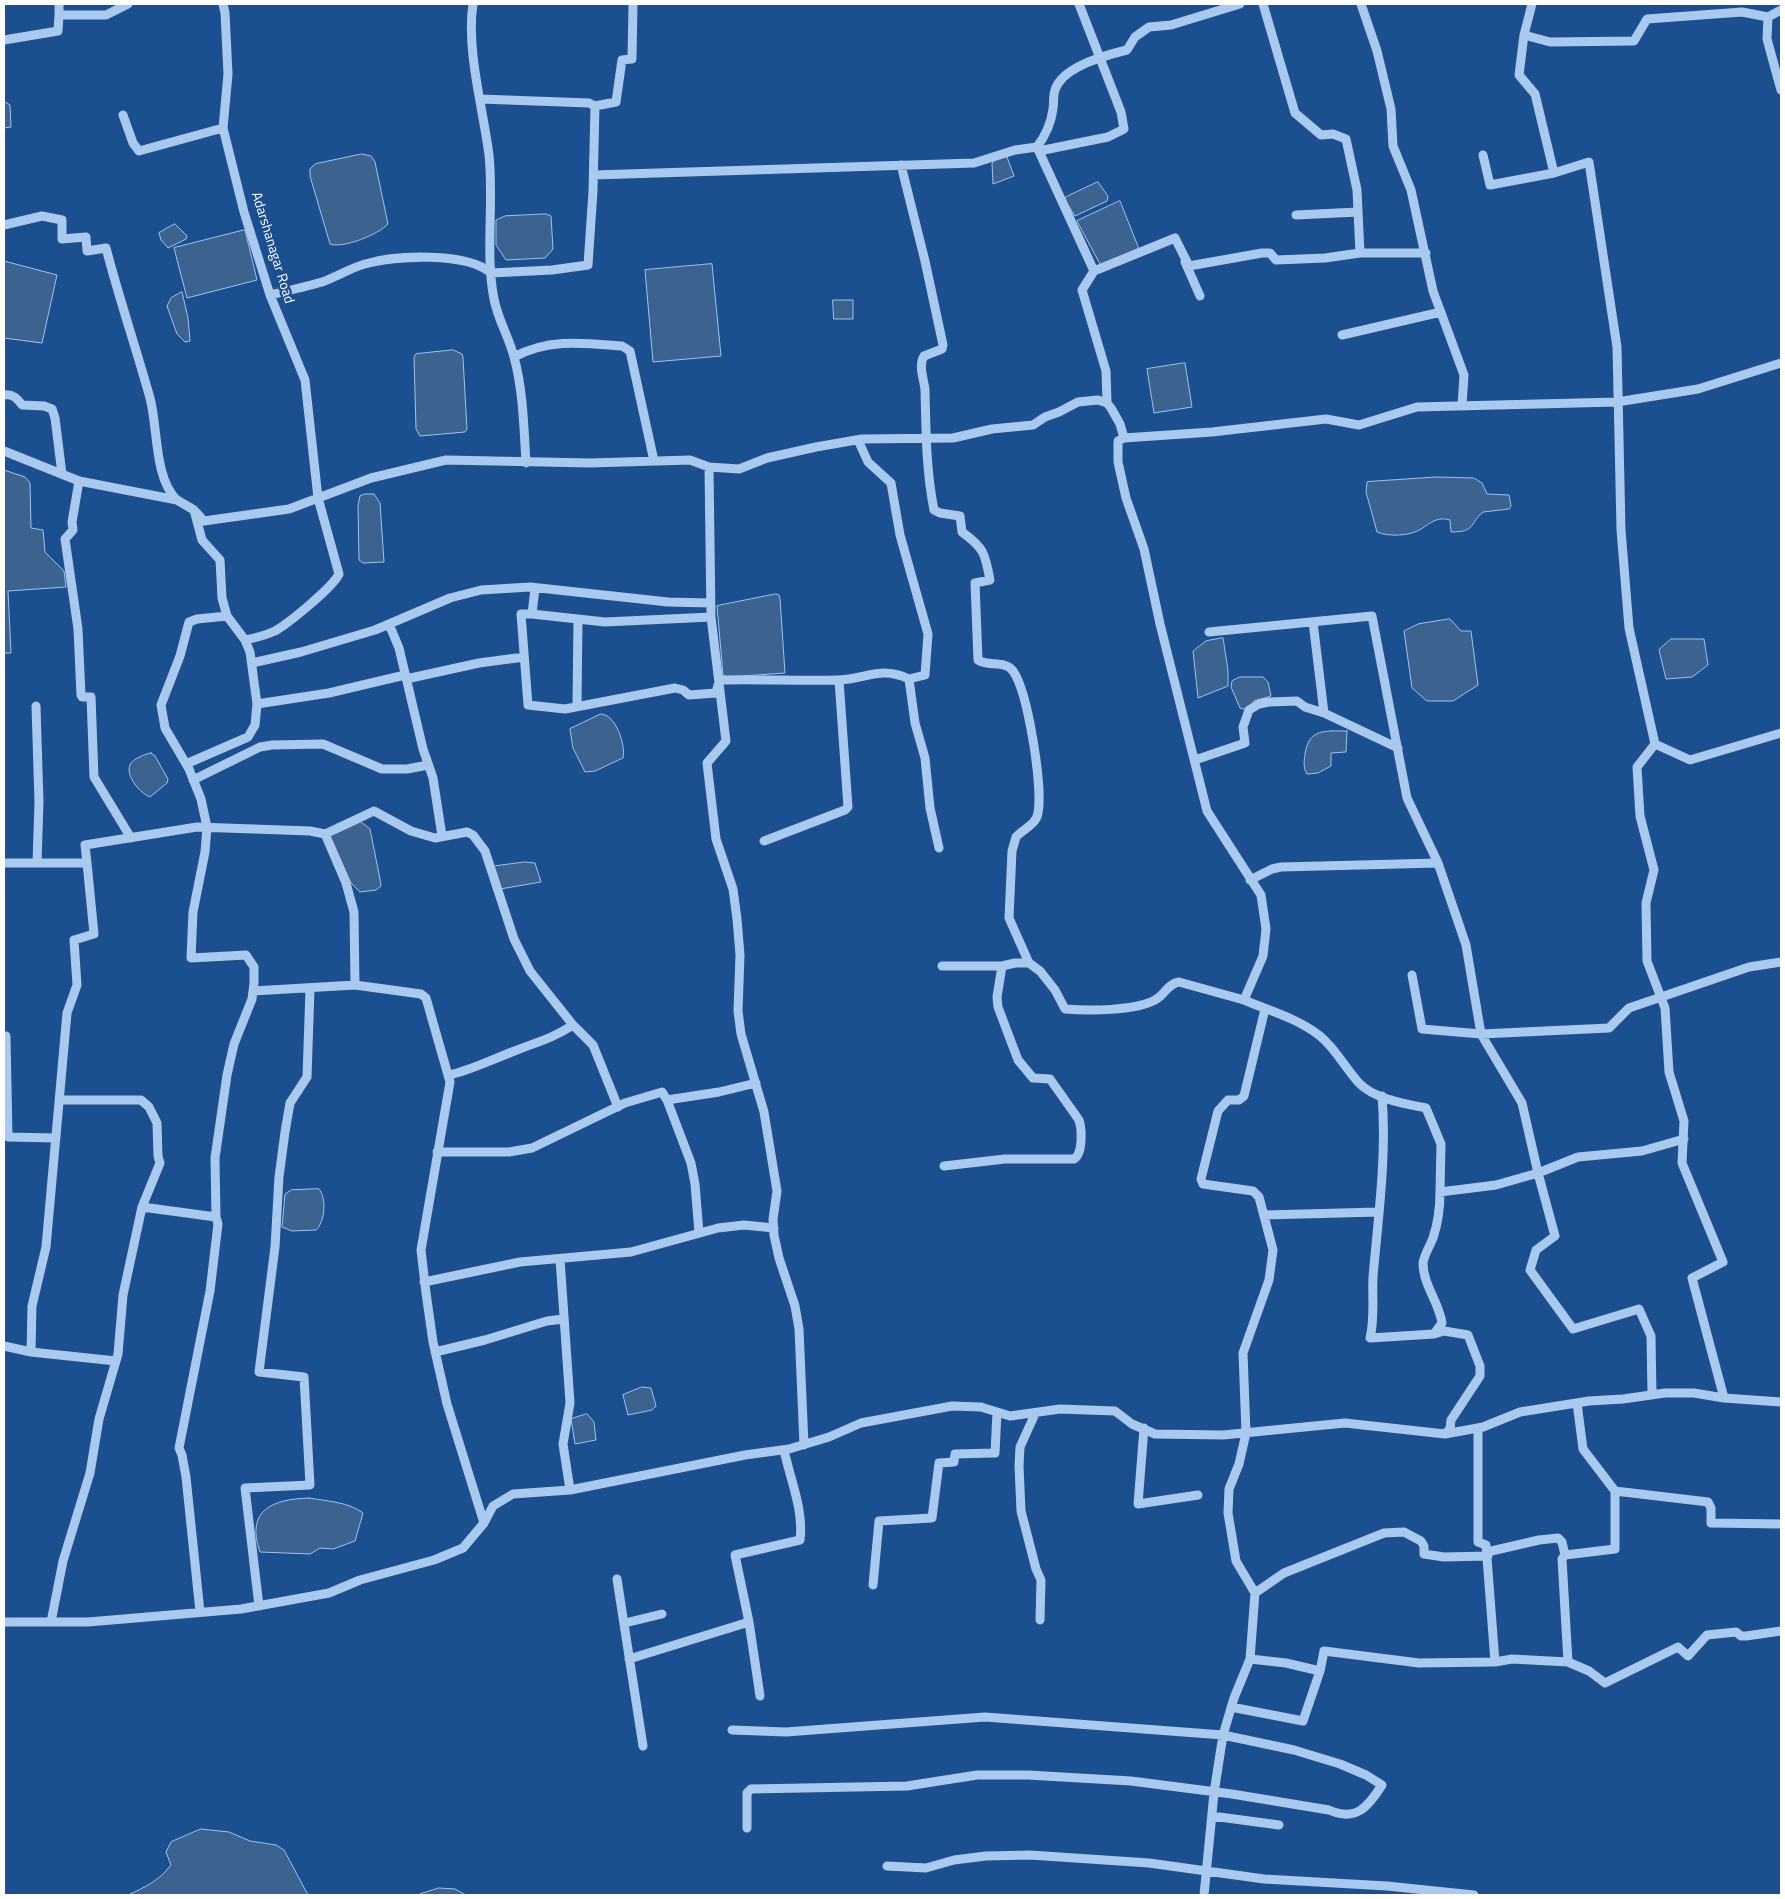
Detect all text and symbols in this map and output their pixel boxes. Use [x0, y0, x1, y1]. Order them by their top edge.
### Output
street label: Adarshanagar Road [247, 190, 297, 306]

